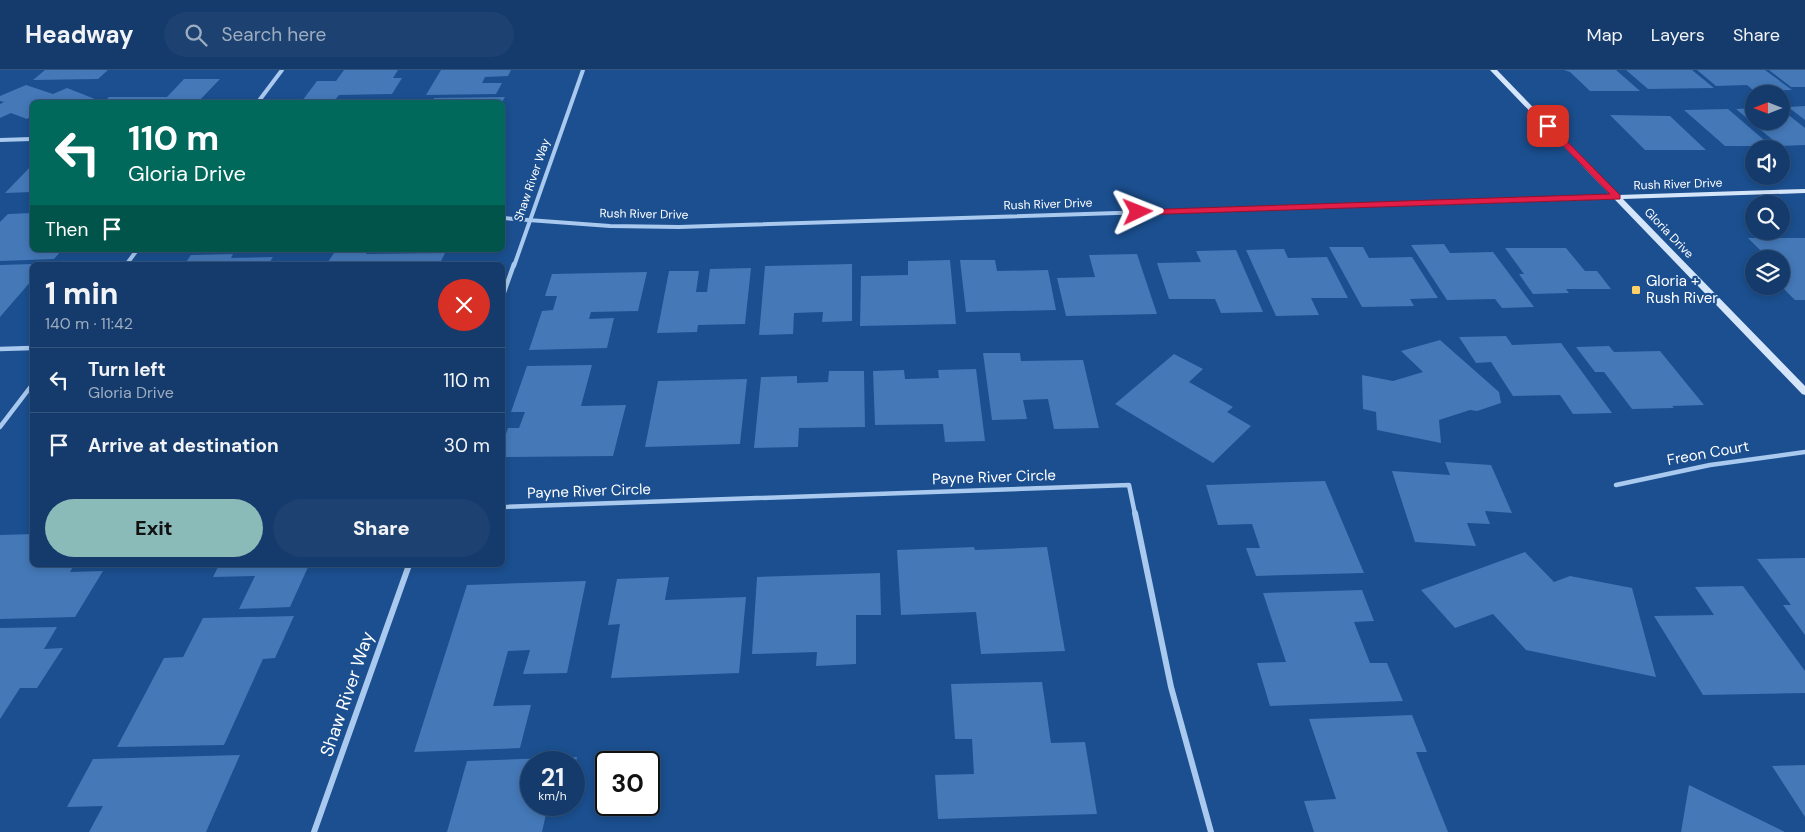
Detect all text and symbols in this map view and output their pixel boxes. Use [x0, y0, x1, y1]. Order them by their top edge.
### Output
search box [164, 12, 514, 57]
text: Headway [25, 19, 134, 50]
icon: search [182, 21, 210, 49]
text: Search here [222, 22, 326, 47]
text: Map [1587, 23, 1623, 47]
text: Layers [1651, 23, 1705, 47]
text: Share [1733, 23, 1780, 47]
north arrow [1745, 85, 1790, 130]
map controls [1745, 85, 1790, 295]
pin [1527, 105, 1569, 147]
icon: arrive [1534, 112, 1562, 140]
text: 110 m [128, 115, 219, 161]
icon: left [45, 120, 110, 185]
street label: Shaw River Way [510, 136, 554, 224]
button: sound [1745, 140, 1790, 185]
text: Gloria Drive [128, 159, 246, 188]
street label: Rush River Drive [1633, 174, 1723, 194]
position arrow [1111, 185, 1163, 237]
street label: Rush River Drive [1003, 194, 1093, 214]
button: search [1745, 195, 1790, 240]
street label: Gloria Drive [1641, 204, 1697, 262]
street label: Rush River Drive [599, 205, 689, 223]
icon: arrive [98, 215, 126, 243]
text: Then [45, 217, 88, 242]
button: layers [1745, 250, 1790, 295]
place label: Gloria + Rush River [1646, 271, 1718, 308]
text: 1 min [45, 274, 118, 313]
button: close [438, 279, 490, 331]
marker: Gloria + Rush River [1630, 284, 1642, 296]
text: 140 m · 11:42 [45, 313, 133, 334]
text: Turn left [88, 357, 166, 382]
icon: left [45, 366, 73, 394]
text: 110 m [443, 368, 490, 393]
text: Gloria Drive [88, 382, 174, 403]
icon: arrive [45, 431, 73, 459]
text: Arrive at destination [88, 433, 279, 458]
text: 30 m [444, 433, 490, 458]
street label: Freon Court [1665, 436, 1751, 470]
street label: Payne River Circle [932, 465, 1056, 489]
street label: Payne River Circle [527, 479, 651, 503]
button: Exit [45, 499, 263, 557]
button: Share [273, 499, 490, 557]
street label: Shaw River Way [314, 628, 380, 760]
speed limit sign: 30 [595, 751, 660, 816]
text: 21 [541, 761, 564, 794]
text: km/h [538, 788, 567, 804]

